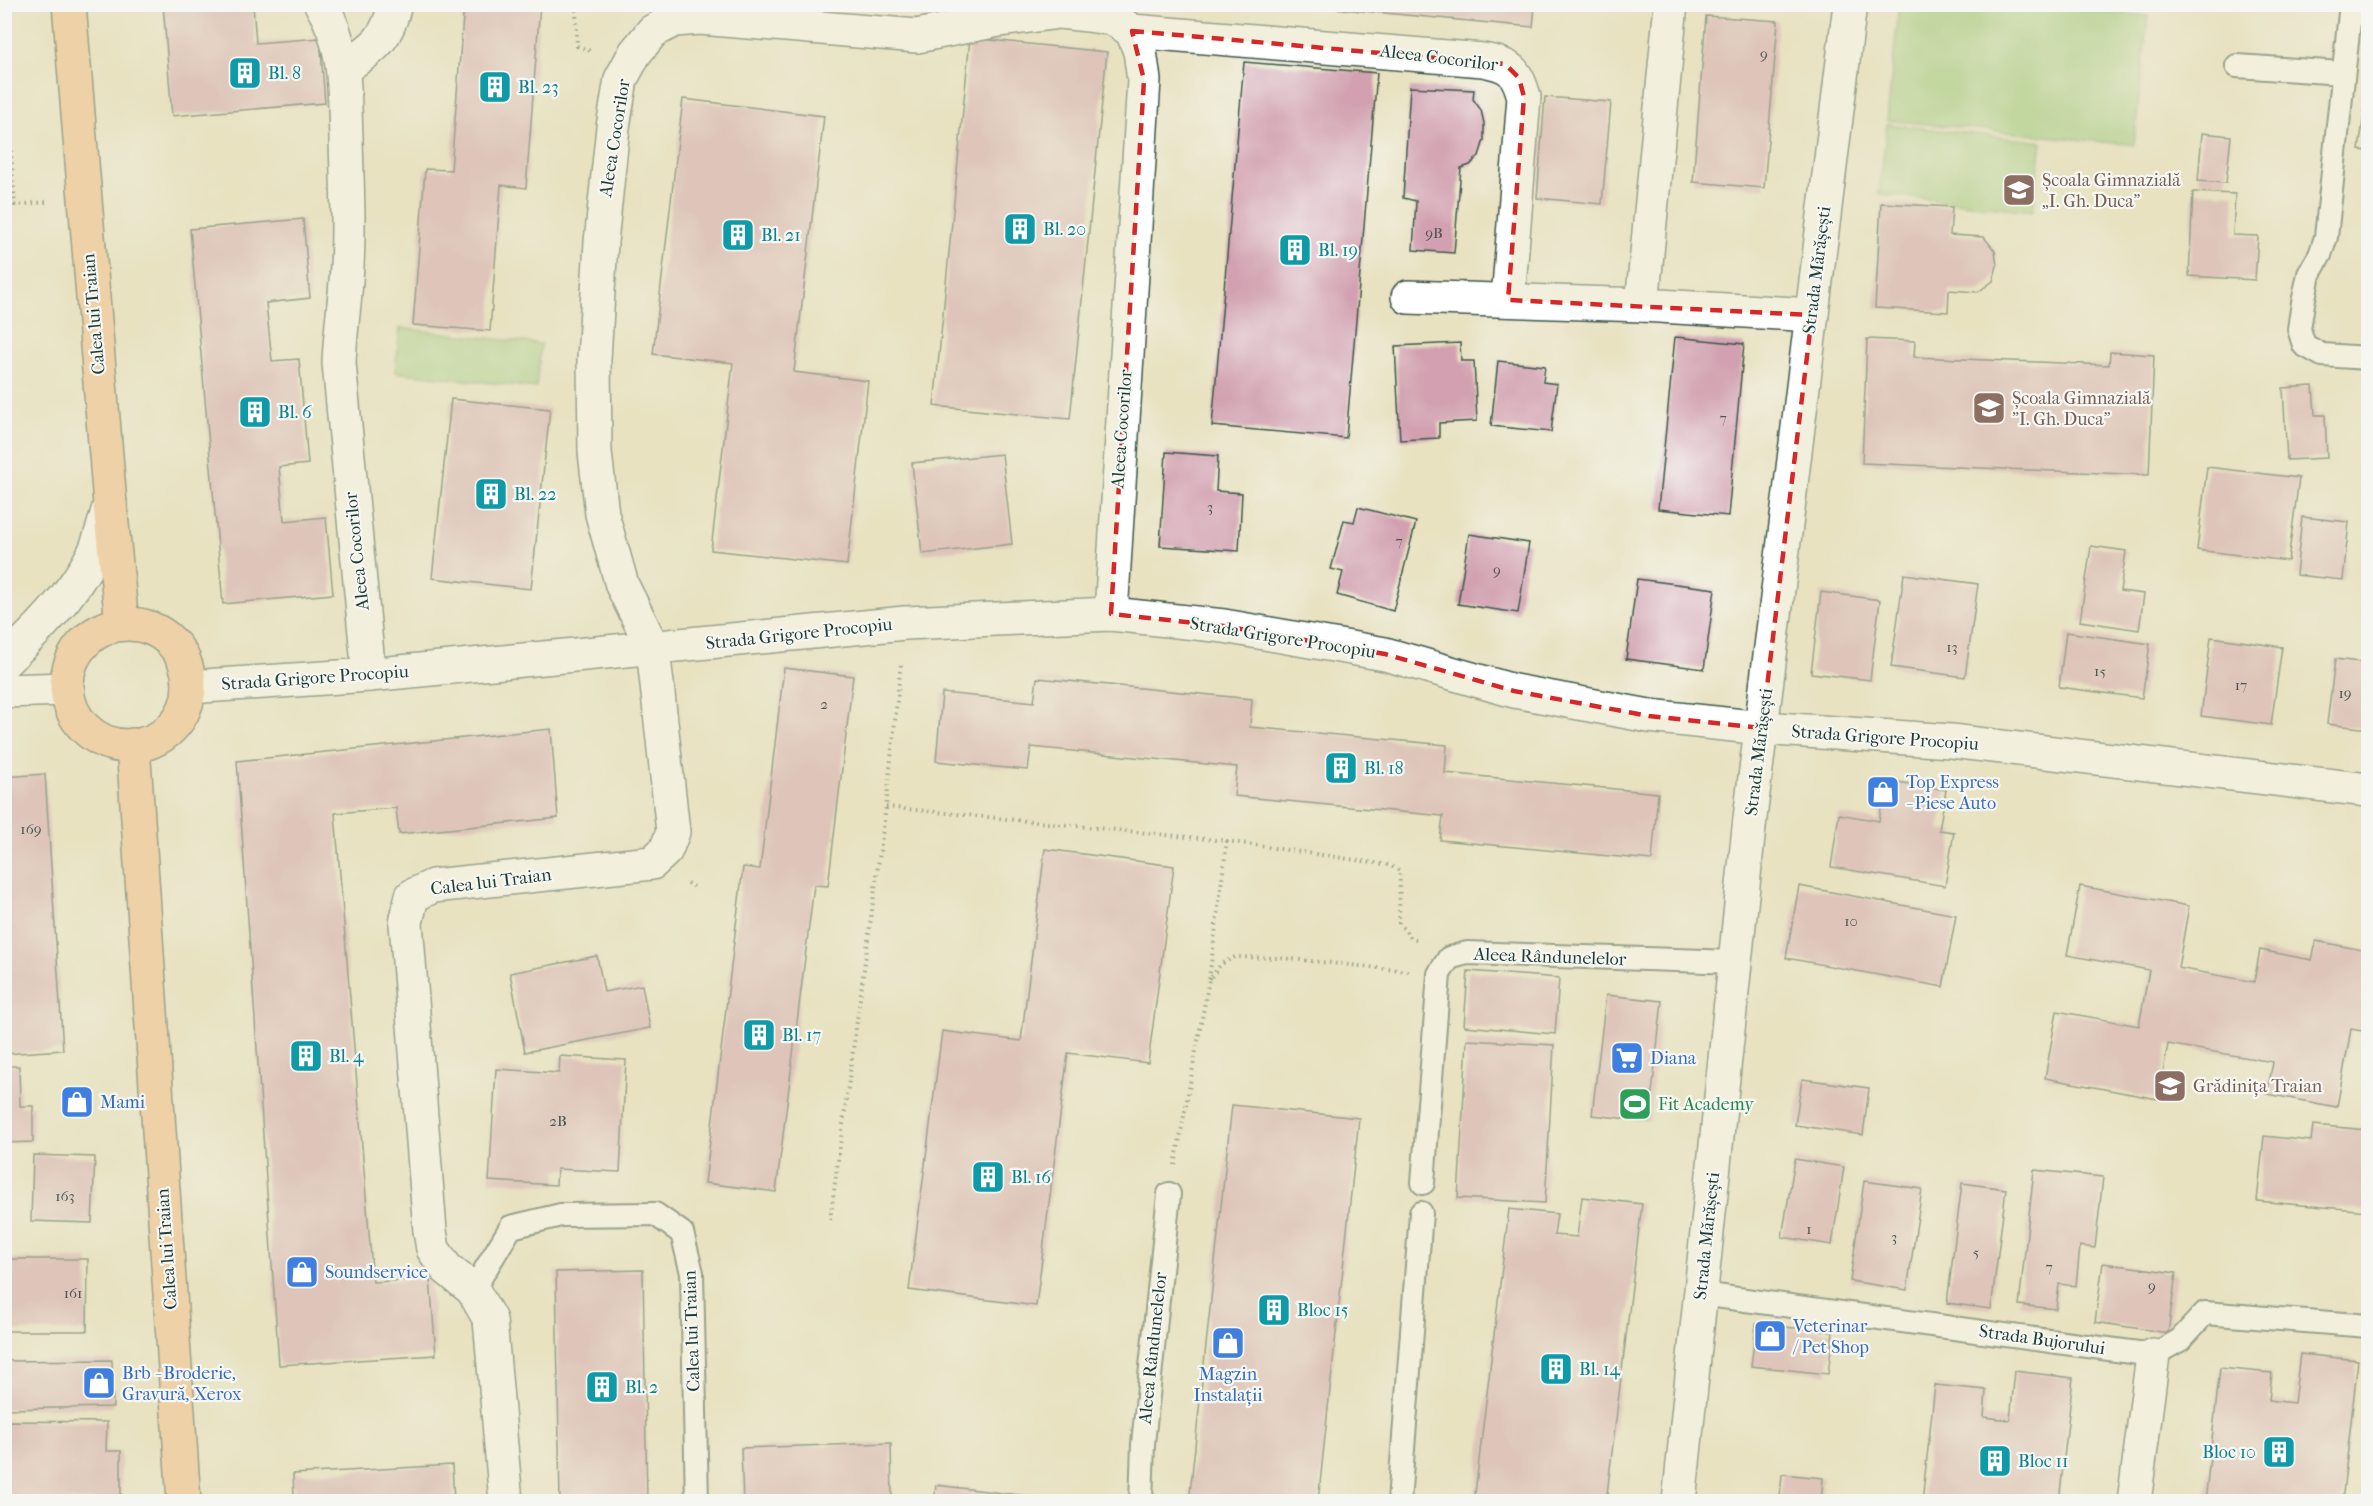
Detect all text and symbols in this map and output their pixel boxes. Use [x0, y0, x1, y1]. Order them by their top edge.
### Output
street label: Aleea Cocorilor [1378, 40, 1500, 76]
house number: 9 [1760, 45, 1768, 63]
building icon: Bl. 8 [227, 55, 263, 91]
place label: Bl. 8 [268, 63, 301, 84]
building icon: Bl. 23 [477, 69, 513, 105]
place label: Bl. 23 [518, 77, 559, 98]
street label: Aleea Cocorilor [595, 77, 635, 199]
place label: Școala Gimnazială „I. Gh. Duca” [2042, 170, 2181, 212]
school or university icon: Școala Gimnazială „I. Gh. Duca” [2001, 172, 2037, 208]
street label: Strada Mărășești [1799, 204, 1835, 335]
building icon: Bl. 20 [1002, 211, 1038, 247]
building icon: Bl. 21 [720, 217, 756, 253]
place label: Bl. 20 [1043, 219, 1086, 240]
house number: 9B [1425, 224, 1443, 242]
place label: Bl. 21 [761, 225, 801, 246]
building icon: Bl. 19 [1277, 232, 1313, 268]
place label: Bl. 19 [1318, 240, 1358, 261]
street label: Calea lui Traian [78, 252, 110, 375]
street label: Aleea Cocorilor [1107, 368, 1137, 490]
place label: Școala Gimnazială "I. Gh. Duca" [2012, 388, 2151, 430]
school or university icon: Școala Gimnazială "I. Gh. Duca" [1971, 390, 2007, 426]
building icon: Bl. 6 [237, 394, 273, 430]
place label: Bl. 6 [278, 402, 312, 423]
house number: 7 [1719, 409, 1727, 427]
building icon: Bl. 22 [473, 476, 509, 512]
place label: Bl. 22 [514, 484, 557, 505]
street label: Aleea Cocorilor [340, 490, 374, 612]
house number: 3 [1207, 498, 1213, 516]
house number: 7 [1395, 532, 1403, 550]
house number: 9 [1493, 561, 1501, 579]
street label: Strada Grigore Procopiu [1189, 613, 1377, 663]
street label: Strada Grigore Procopiu [704, 614, 894, 654]
house number: 13 [1946, 638, 1958, 656]
street label: Strada Grigore Procopiu [221, 661, 409, 695]
house number: 15 [2094, 662, 2106, 680]
house number: 17 [2235, 676, 2247, 694]
house number: 19 [2338, 684, 2352, 702]
street label: Strada Mărășești [1741, 686, 1777, 817]
house number: 2 [820, 695, 828, 713]
street label: Strada Grigore Procopiu [1791, 721, 1979, 755]
building icon: Bl. 18 [1323, 750, 1359, 786]
place label: Bl. 18 [1364, 758, 1403, 779]
place label: Top Express - Piese Auto [1906, 772, 1999, 814]
shop icon: Top Express - Piese Auto [1865, 774, 1901, 810]
house number: 169 [20, 820, 42, 838]
street label: Calea lui Traian [429, 864, 553, 900]
house number: 10 [1844, 912, 1858, 930]
street label: Aleea Rândunelelor [1472, 944, 1627, 970]
building icon: Bl. 17 [741, 1017, 777, 1053]
place label: Bl. 17 [782, 1025, 821, 1046]
building icon: Bl. 4 [288, 1038, 324, 1074]
supermarket icon: Diana [1609, 1040, 1645, 1076]
place label: Bl. 4 [329, 1046, 364, 1067]
place label: Diana [1650, 1048, 1697, 1069]
school or university icon: Grădinița Traian [2152, 1068, 2188, 1104]
place label: Grădinița Traian [2193, 1076, 2323, 1097]
shop icon: Mami [59, 1084, 95, 1120]
sports icon: Fit Academy [1617, 1086, 1653, 1122]
place label: Mami [100, 1092, 146, 1113]
place label: Fit Academy [1658, 1094, 1755, 1115]
house number: 2B [549, 1112, 567, 1130]
building icon: Bl. 16 [970, 1159, 1006, 1195]
place label: Bl. 16 [1011, 1167, 1051, 1188]
street label: Strada Mărășești [1690, 1170, 1724, 1301]
house number: 163 [55, 1187, 75, 1205]
street label: Calea lui Traian [152, 1187, 182, 1310]
house number: 1 [1806, 1220, 1812, 1238]
house number: 3 [1891, 1228, 1897, 1246]
house number: 5 [1973, 1243, 1979, 1261]
shop icon: Soundservice [284, 1254, 320, 1290]
house number: 7 [2045, 1258, 2053, 1276]
place label: Soundservice [325, 1262, 428, 1283]
street label: Calea lui Traian [679, 1269, 705, 1392]
street label: Aleea Rândunelelor [1134, 1271, 1171, 1426]
house number: 9 [2148, 1277, 2156, 1295]
house number: 161 [64, 1284, 82, 1302]
building icon: Bloc 15 [1256, 1292, 1292, 1328]
place label: Bloc 15 [1297, 1300, 1349, 1321]
place label: Veterinar / Pet Shop [1792, 1316, 1869, 1358]
shop icon: Veterinar / Pet Shop [1752, 1318, 1788, 1354]
street label: Strada Bujorului [1977, 1321, 2107, 1359]
shop icon: Magzin Instalații [1210, 1325, 1246, 1361]
building icon: Bl. 14 [1538, 1351, 1574, 1387]
place label: Bl. 14 [1579, 1359, 1620, 1380]
place label: Brb - Broderie, Gravură, Xerox [122, 1363, 242, 1405]
place label: Magzin Instalații [1193, 1364, 1263, 1406]
shop icon: Brb - Broderie, Gravură, Xerox [81, 1365, 117, 1401]
building icon: Bl. 2 [584, 1369, 620, 1405]
place label: Bl. 2 [625, 1377, 658, 1398]
building icon: Bloc 10 [2261, 1434, 2297, 1470]
place label: Bloc 10 [2202, 1442, 2256, 1463]
building icon: Bloc 11 [1977, 1443, 2013, 1479]
place label: Bloc 11 [2018, 1451, 2068, 1472]

